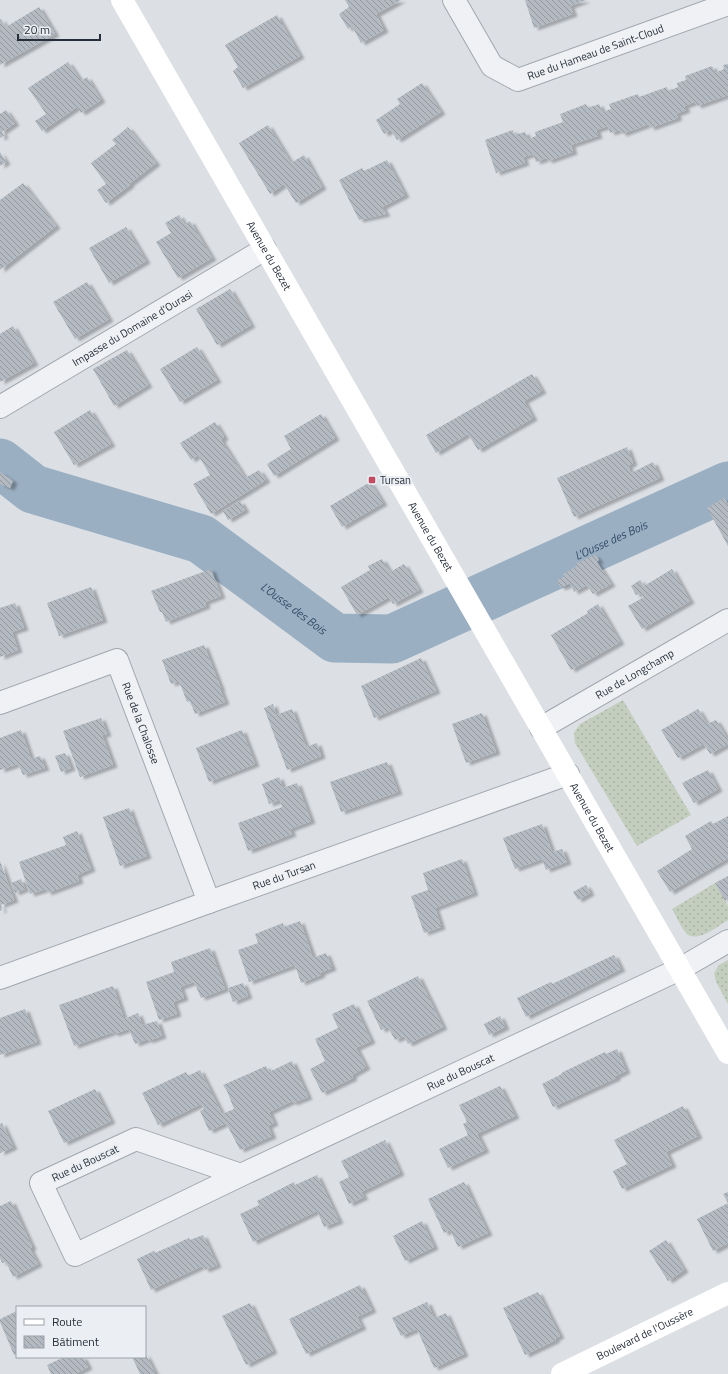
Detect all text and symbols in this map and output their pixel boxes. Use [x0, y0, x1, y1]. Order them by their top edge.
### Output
scale bar [18, 16, 100, 42]
text: 20 m [24, 20, 50, 39]
street label: Rue du Hameau de Saint-Cloud [525, 20, 666, 84]
street label: Avenue du Bezet [243, 218, 296, 293]
street label: Impasse du Domaine d'Ourasi [69, 286, 195, 370]
place label: Tursan [380, 472, 411, 488]
marker: Tursan [367, 475, 377, 485]
street label: Avenue du Bezet [404, 499, 457, 574]
water label: L'Ousse des Bois [571, 514, 651, 564]
water label: L'Ousse des Bois [257, 577, 332, 639]
street label: Rue de Longchamp [592, 645, 677, 703]
street label: Rue de la Chalosse [118, 680, 164, 767]
street label: Avenue du Bezet [566, 780, 619, 855]
street label: Rue du Tursan [250, 857, 318, 894]
street label: Rue du Bouscat [424, 1049, 497, 1095]
street label: Rue du Bouscat [49, 1140, 121, 1186]
street label: Boulevard de l'Oussère [594, 1303, 696, 1364]
legend [16, 1306, 146, 1358]
text: Route [52, 1312, 82, 1331]
text: Bâtiment [52, 1332, 100, 1351]

